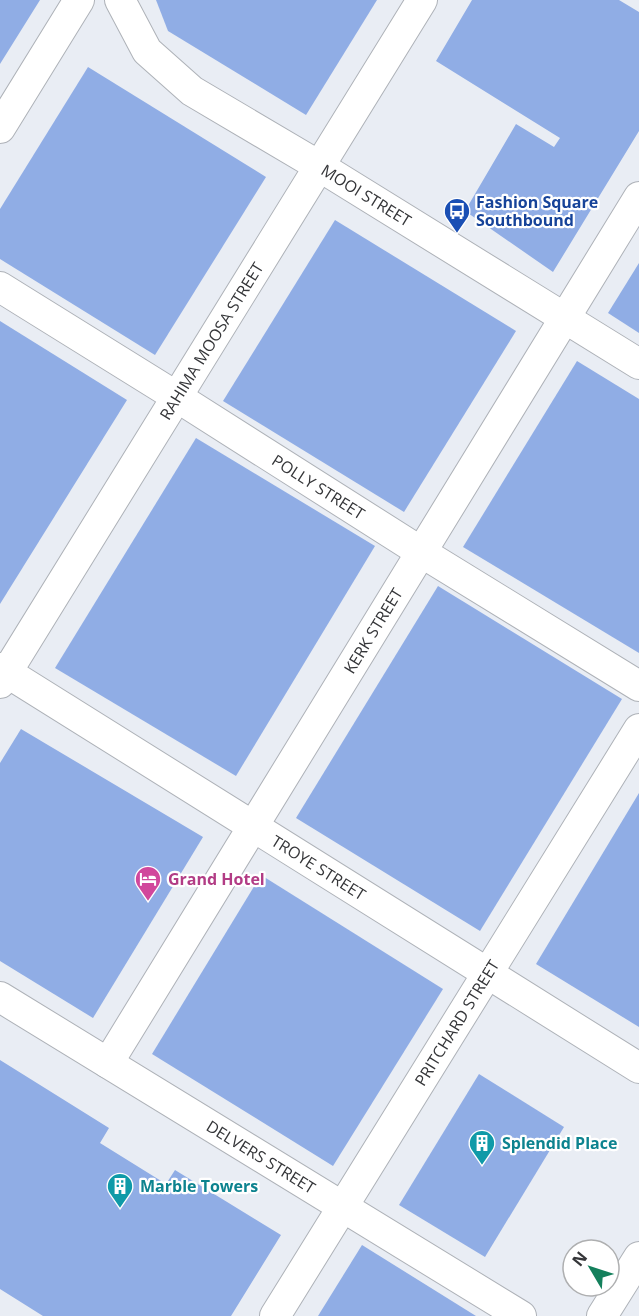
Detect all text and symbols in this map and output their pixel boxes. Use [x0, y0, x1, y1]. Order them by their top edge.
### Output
street label: MOOI STREET [317, 159, 416, 232]
place label: Fashion Square Southbound [476, 191, 598, 231]
bus stop icon: Fashion Square Southbound [442, 196, 472, 234]
street label: RAHIMA MOOSA STREET [154, 258, 268, 424]
street label: POLLY STREET [268, 449, 369, 525]
street label: KERK STREET [338, 584, 408, 678]
street label: TROYE STREET [267, 830, 370, 905]
hotel icon: Grand Hotel [133, 864, 163, 902]
place label: Grand Hotel [168, 868, 265, 890]
street label: PRITCHARD STREET [409, 955, 504, 1090]
street label: DELVERS STREET [202, 1115, 320, 1199]
building icon: Splendid Place [467, 1128, 497, 1166]
place label: Splendid Place [502, 1132, 617, 1154]
building icon: Marble Towers [105, 1171, 135, 1209]
place label: Marble Towers [140, 1175, 258, 1197]
north arrow [561, 1238, 621, 1298]
text: N [567, 1247, 592, 1271]

